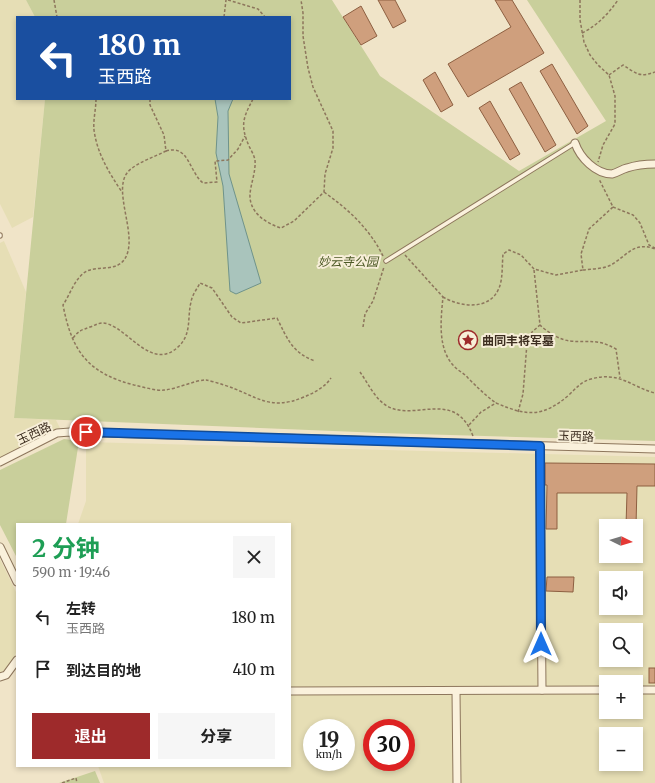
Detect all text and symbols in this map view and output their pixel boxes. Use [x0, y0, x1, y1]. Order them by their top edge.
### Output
text: 180 m [98, 27, 181, 63]
icon: left [32, 32, 84, 84]
text: 玉西路 [98, 65, 152, 88]
park label: 妙云寺公园 [318, 254, 380, 269]
place icon: 曲同丰将军墓 [457, 329, 479, 351]
place label: 曲同丰将军墓 [482, 333, 554, 348]
pin [69, 415, 103, 449]
street label: 玉西路 [15, 419, 53, 447]
icon: arrive [75, 421, 97, 443]
street label: 玉西路 [558, 428, 594, 444]
north arrow [599, 519, 643, 563]
map controls [599, 519, 643, 771]
text: 2 分钟 [32, 533, 100, 564]
button: close [233, 536, 275, 578]
text: 590 m · 19:46 [32, 564, 110, 581]
button: sound [599, 571, 643, 615]
text: 左转 [66, 599, 96, 618]
icon: left [32, 606, 54, 628]
text: 180 m [232, 608, 275, 627]
text: 玉西路 [66, 620, 105, 637]
position arrow [520, 623, 562, 665]
button: search [599, 623, 643, 667]
icon: arrive [32, 658, 54, 680]
text: 410 m [233, 660, 275, 679]
text: 到达目的地 [66, 661, 141, 680]
button: + [599, 675, 643, 719]
button: 退出 [32, 713, 150, 759]
button: 分享 [158, 713, 275, 759]
speed limit sign: 30 [363, 719, 415, 771]
text: 19 [319, 727, 339, 752]
button: − [599, 727, 643, 771]
text: km/h [316, 748, 342, 761]

